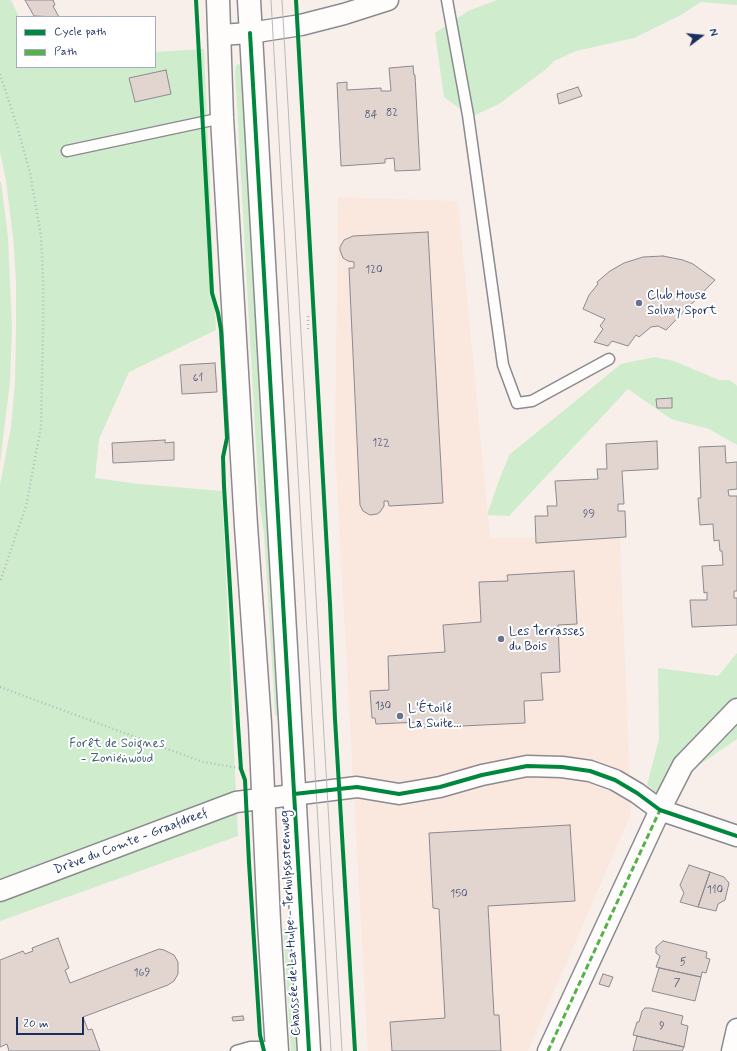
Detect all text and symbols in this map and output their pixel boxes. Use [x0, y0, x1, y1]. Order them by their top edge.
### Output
legend [16, 16, 156, 68]
north arrow [681, 16, 721, 56]
text: Cycle path [54, 24, 106, 40]
text: N [705, 27, 720, 38]
text: Path [54, 44, 77, 60]
house number: 82 [386, 107, 398, 121]
house number: 84 [365, 109, 377, 123]
house number: 120 [365, 264, 383, 278]
place label: Club House Solvay Sport [647, 288, 717, 319]
marker: Club House Solvay Sport [634, 298, 644, 308]
house number: 61 [193, 372, 203, 386]
house number: 122 [372, 437, 390, 451]
house number: 99 [583, 508, 595, 522]
place label: Les Terrasses du Bois [509, 624, 584, 655]
marker: Les Terrasses du Bois [496, 634, 506, 644]
house number: 130 [375, 700, 391, 714]
place label: L'Étoilé La Suite... [408, 701, 462, 732]
marker: L'Étoilé La Suite... [395, 711, 405, 721]
park label: Forêt de Soignes - Zoniënwoud [69, 736, 165, 767]
street label: Drève du Comte - Graafdreef [52, 805, 210, 879]
street label: Chaussée de La Hulpe - Terhulpsesteenweg [277, 810, 305, 1036]
house number: 110 [707, 884, 723, 898]
house number: 150 [450, 888, 468, 902]
house number: 5 [680, 956, 686, 970]
house number: 169 [134, 967, 150, 981]
house number: 7 [674, 977, 680, 991]
scale bar [18, 1009, 86, 1035]
text: 20 m [23, 1016, 49, 1032]
house number: 9 [659, 1020, 665, 1034]

